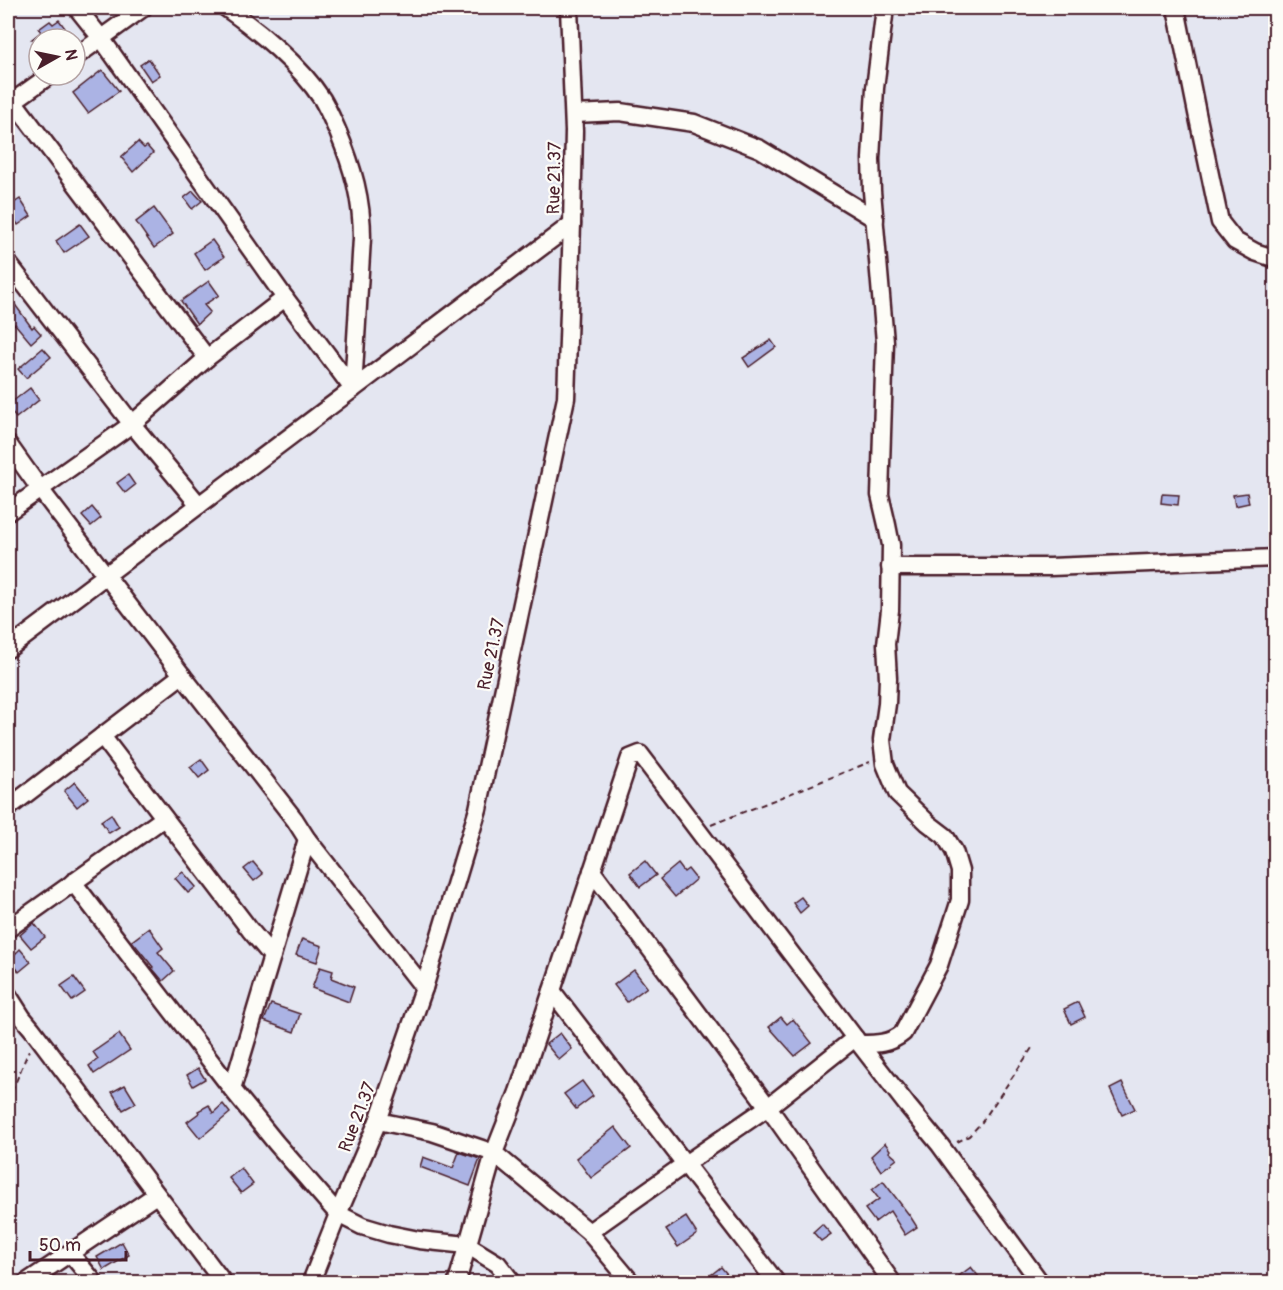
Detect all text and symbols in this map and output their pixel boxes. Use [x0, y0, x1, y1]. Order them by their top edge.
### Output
north arrow [27, 27, 87, 87]
text: N [60, 48, 82, 62]
street label: Rue 21.37 [542, 141, 567, 215]
street label: Rue 21.37 [473, 616, 510, 692]
street label: Rue 21.37 [334, 1079, 381, 1155]
scale bar [30, 1224, 126, 1262]
text: 50 m [39, 1234, 81, 1257]

